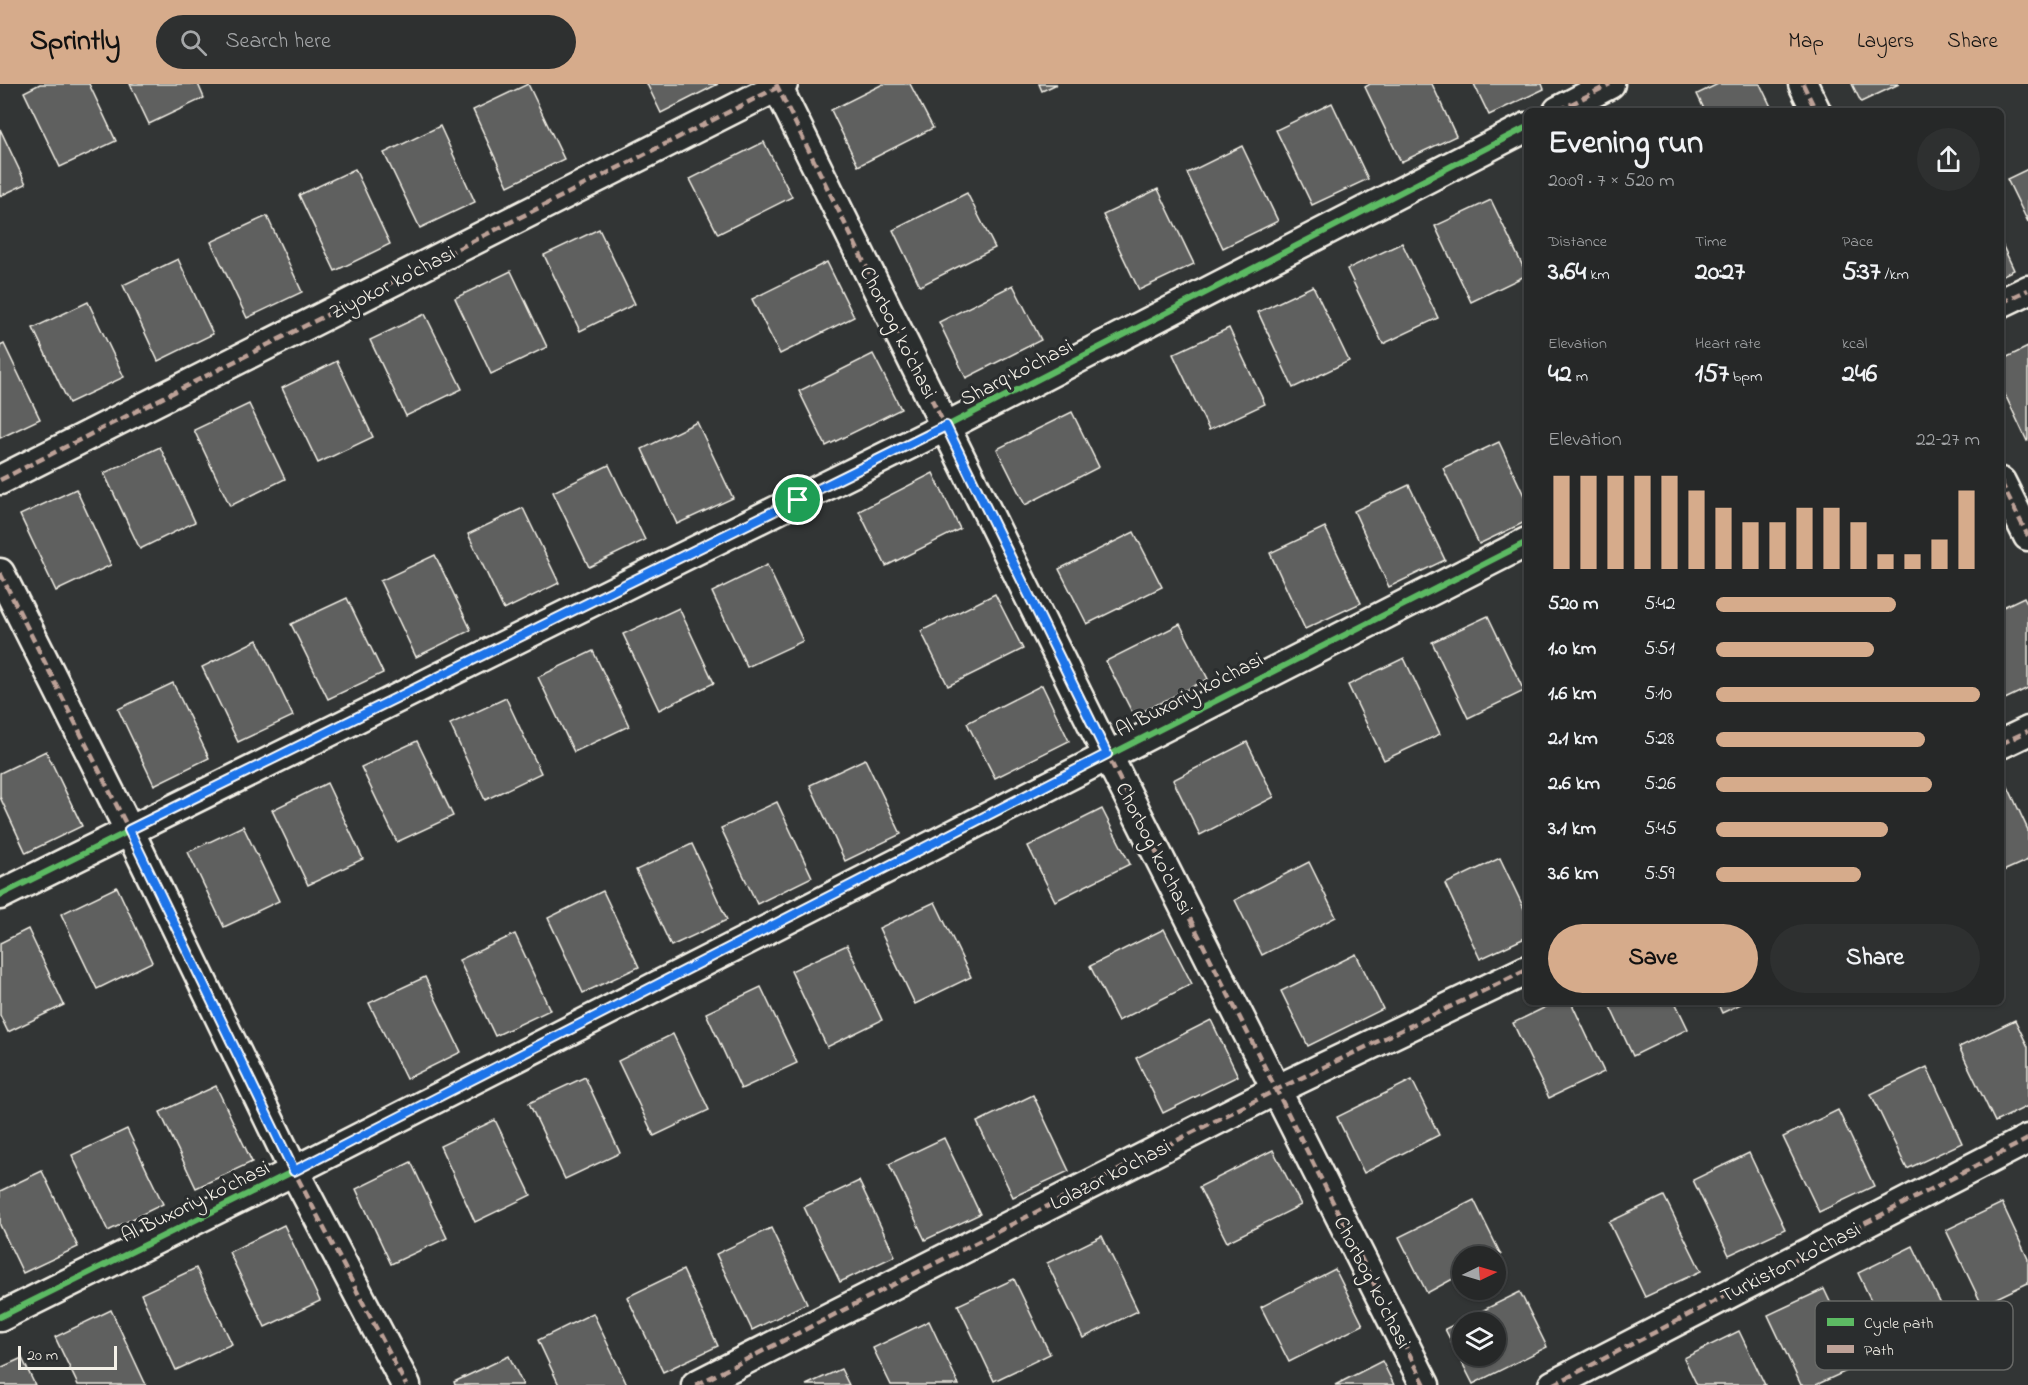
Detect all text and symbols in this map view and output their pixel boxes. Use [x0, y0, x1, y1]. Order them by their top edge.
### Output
search box [156, 15, 576, 69]
text: Sprintly [30, 22, 120, 63]
icon: search [177, 26, 210, 59]
text: Search here [225, 26, 331, 58]
text: Map [1788, 27, 1824, 57]
text: Layers [1857, 27, 1914, 57]
text: Share [1947, 27, 1998, 57]
text: Evening run [1548, 120, 1703, 168]
button: share [1917, 128, 1980, 191]
text: 20:09 · 7 × 520 m [1548, 167, 1675, 196]
text: Distance [1548, 230, 1607, 254]
text: Time [1695, 230, 1727, 254]
text: Pace [1842, 230, 1873, 254]
street label: Ziyokor ko'chasi [325, 239, 462, 330]
text: 3.64 [1548, 254, 1586, 292]
text: 20:27 [1695, 254, 1745, 292]
text: 5:37 [1842, 254, 1881, 292]
street label: Chorbog' ko'chasi [849, 261, 944, 405]
text: km [1586, 263, 1610, 287]
text: /km [1881, 263, 1909, 287]
text: Elevation [1548, 332, 1607, 356]
text: Heart rate [1695, 332, 1761, 356]
text: kcal [1842, 332, 1867, 356]
street label: Sharq ko'chasi [955, 333, 1078, 415]
text: 42 [1548, 356, 1572, 394]
text: 157 [1695, 356, 1729, 394]
text: 246 [1842, 356, 1877, 394]
text: m [1572, 365, 1588, 389]
text: bpm [1729, 365, 1762, 389]
text: Elevation [1548, 426, 1622, 455]
text: 22–27 m [1916, 426, 1980, 455]
pin [772, 474, 823, 525]
icon: arrive [781, 483, 814, 516]
text: 520 m [1548, 590, 1599, 619]
text: 5:42 [1644, 590, 1675, 619]
text: 1.0 km [1548, 635, 1596, 664]
text: 5:51 [1644, 635, 1675, 664]
street label: Al Buxoriy ko'chasi [1111, 646, 1270, 748]
text: 1.6 km [1548, 680, 1597, 709]
text: 5:10 [1644, 680, 1672, 709]
text: 2.1 km [1548, 725, 1598, 754]
text: 5:28 [1644, 725, 1675, 754]
text: 2.6 km [1548, 770, 1600, 799]
text: 5:26 [1644, 770, 1676, 799]
street label: Chorbog' ko'chasi [1105, 777, 1200, 921]
text: 3.1 km [1548, 815, 1596, 844]
text: 5:45 [1644, 815, 1677, 844]
text: 3.6 km [1548, 860, 1598, 889]
text: 5:59 [1644, 860, 1675, 889]
button: Save [1548, 924, 1758, 993]
button: Share [1770, 924, 1980, 993]
street label: Lolazor ko'chasi [1045, 1132, 1176, 1219]
street label: Al Buxoriy ko'chasi [116, 1154, 276, 1254]
street label: Chorbog' ko'chasi [1323, 1211, 1418, 1355]
street label: Turkiston ko'chasi [1716, 1215, 1866, 1312]
north arrow [1452, 1246, 1506, 1300]
map controls [1452, 1246, 1506, 1366]
legend [1815, 1301, 2013, 1370]
button: layers [1452, 1312, 1506, 1366]
text: Cycle path [1864, 1312, 1933, 1336]
text: Path [1864, 1339, 1894, 1363]
scale bar [18, 1343, 117, 1370]
text: 20 m [27, 1344, 58, 1368]

